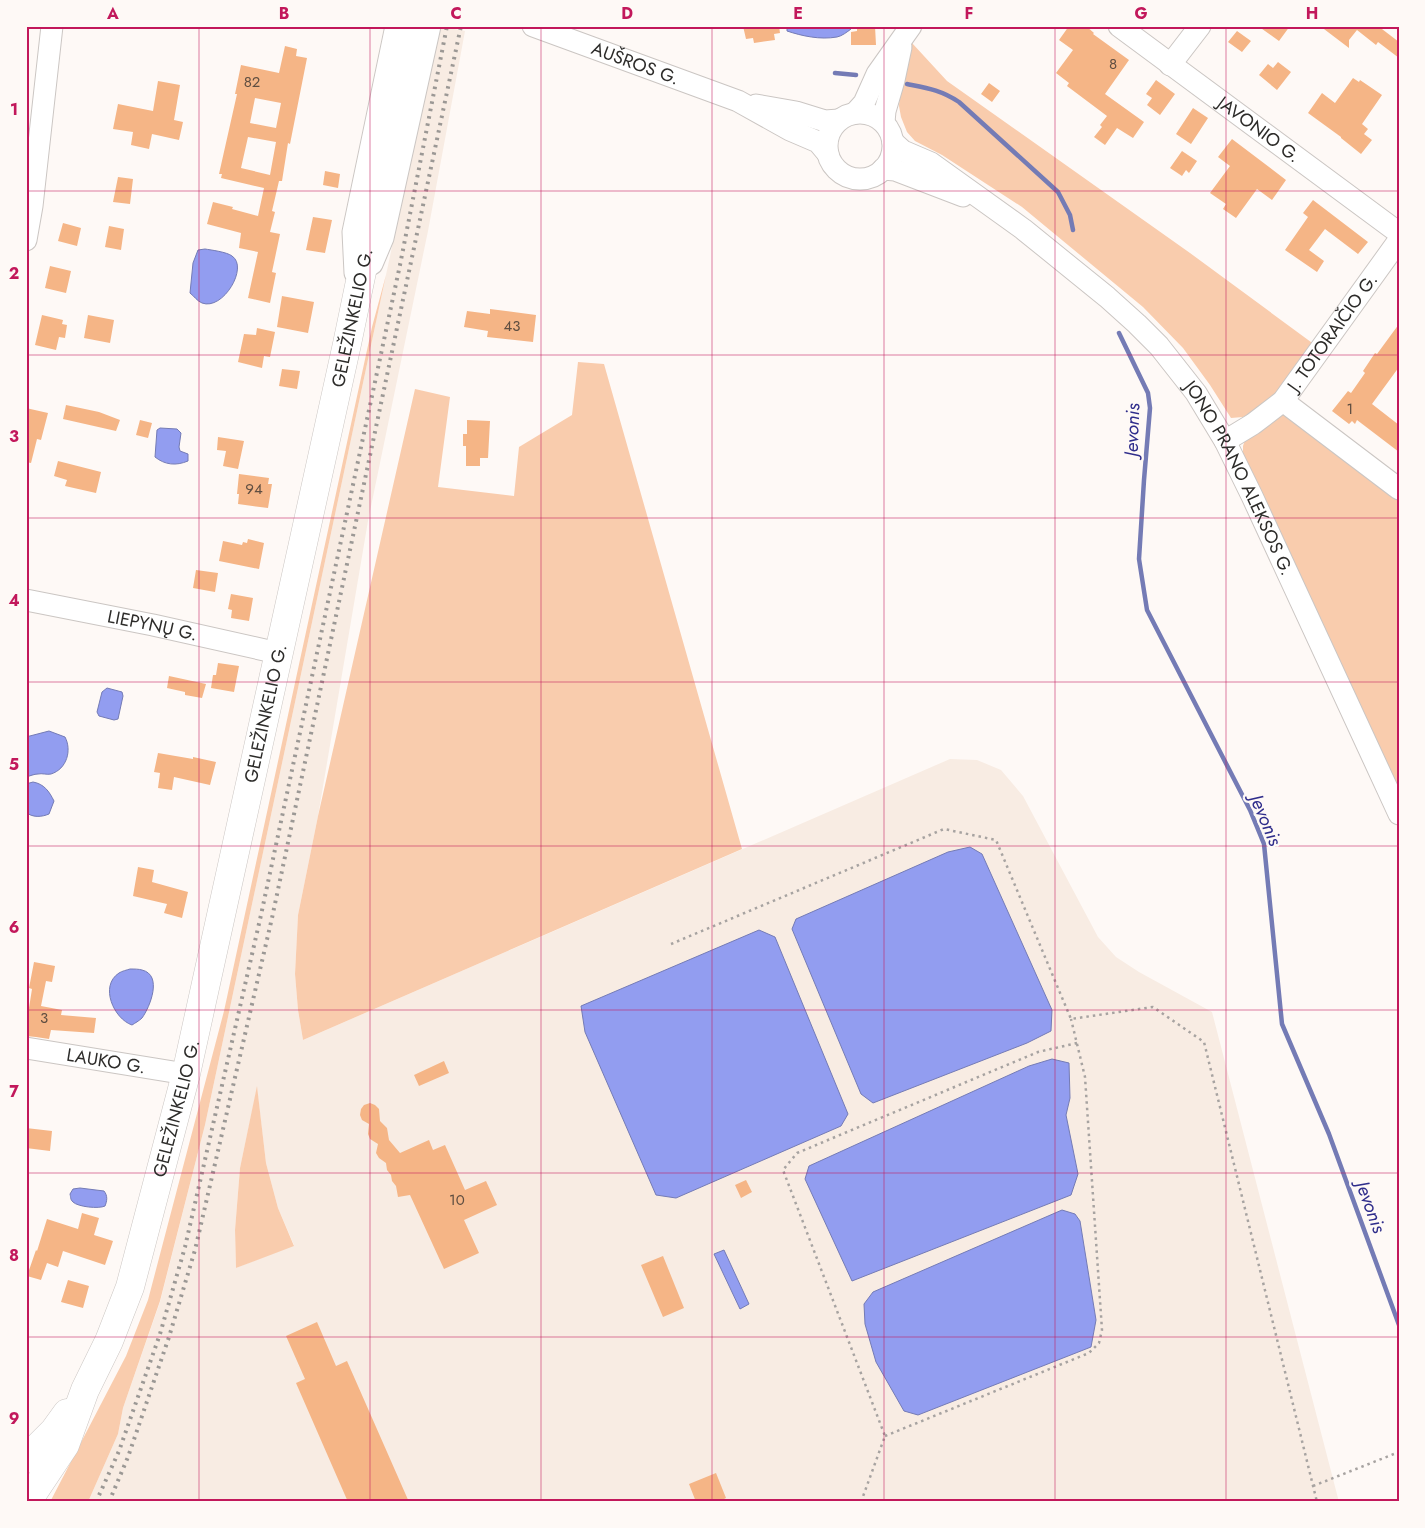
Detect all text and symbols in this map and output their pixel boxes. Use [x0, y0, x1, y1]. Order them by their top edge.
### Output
text: A [106, 2, 119, 25]
text: B [279, 2, 289, 25]
text: C [450, 2, 462, 25]
text: D [621, 2, 633, 25]
text: E [793, 2, 803, 25]
text: F [965, 2, 973, 25]
text: G [1134, 2, 1148, 25]
text: H [1306, 2, 1318, 25]
street label: AUŠROS G. [588, 36, 683, 91]
house number: 8 [1109, 53, 1117, 75]
house number: 82 [244, 71, 260, 93]
street label: JAVONIO G. [1211, 89, 1306, 169]
text: 1 [10, 98, 18, 121]
street label: GELEŽINKELIO G. [325, 246, 379, 390]
text: 2 [9, 262, 19, 285]
street label: J. TOTORAIČIO G. [1280, 268, 1384, 398]
house number: 43 [504, 315, 520, 337]
street label: JONO PRANO ALEKSOS G. [1177, 374, 1300, 580]
house number: 1 [1347, 398, 1353, 420]
water label: Jevonis [1117, 402, 1146, 461]
text: 3 [9, 425, 19, 448]
house number: 94 [245, 478, 263, 500]
text: 4 [8, 589, 20, 612]
street label: LIEPYNŲ G. [105, 603, 200, 648]
street label: GELEŽINKELIO G. [238, 642, 293, 785]
text: 5 [9, 753, 19, 776]
water label: Jevonis [1242, 786, 1289, 850]
text: 6 [9, 916, 19, 939]
house number: 3 [40, 1007, 48, 1029]
street label: GELEŽINKELIO G. [146, 1037, 206, 1180]
street label: LAUKO G. [65, 1042, 147, 1080]
text: 7 [9, 1080, 19, 1103]
water label: Jevonis [1348, 1174, 1393, 1237]
house number: 10 [449, 1189, 465, 1211]
text: 8 [9, 1244, 19, 1267]
text: 9 [9, 1407, 19, 1430]

